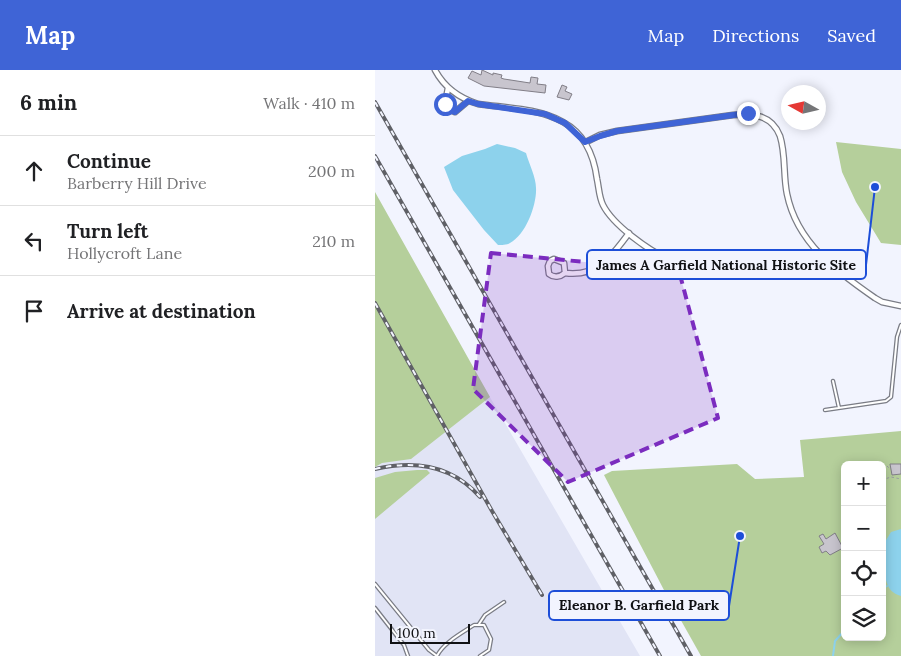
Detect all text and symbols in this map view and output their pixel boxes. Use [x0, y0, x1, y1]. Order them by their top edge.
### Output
text: Map [25, 20, 75, 51]
text: Map [648, 24, 684, 47]
text: Directions [712, 24, 799, 47]
text: Saved [827, 24, 876, 47]
north arrow [781, 85, 826, 130]
text: 6 min [20, 89, 77, 116]
text: Walk · 410 m [263, 93, 355, 113]
route start [434, 93, 457, 116]
route end [737, 102, 760, 125]
text: Continue [67, 149, 151, 173]
icon: ahead [20, 157, 48, 185]
text: 200 m [308, 161, 355, 181]
text: Barberry Hill Drive [67, 173, 207, 193]
text: Turn left [67, 219, 148, 243]
icon: left [20, 227, 48, 255]
text: 210 m [312, 231, 355, 251]
text: Hollycroft Lane [67, 243, 182, 263]
callout: James A Garfield National Historic Site [587, 250, 866, 279]
text: James A Garfield National Historic Site [596, 256, 856, 274]
icon: arrive [20, 297, 48, 325]
text: Arrive at destination [67, 299, 256, 323]
map controls [841, 461, 886, 641]
button: + [841, 461, 886, 506]
button: − [841, 506, 886, 551]
button: locate [841, 551, 886, 596]
callout: Eleanor B. Garfield Park [549, 591, 729, 620]
text: Eleanor B. Garfield Park [559, 596, 720, 614]
button: layers [841, 596, 886, 641]
scale bar [390, 621, 470, 644]
text: 100 m [397, 624, 436, 642]

